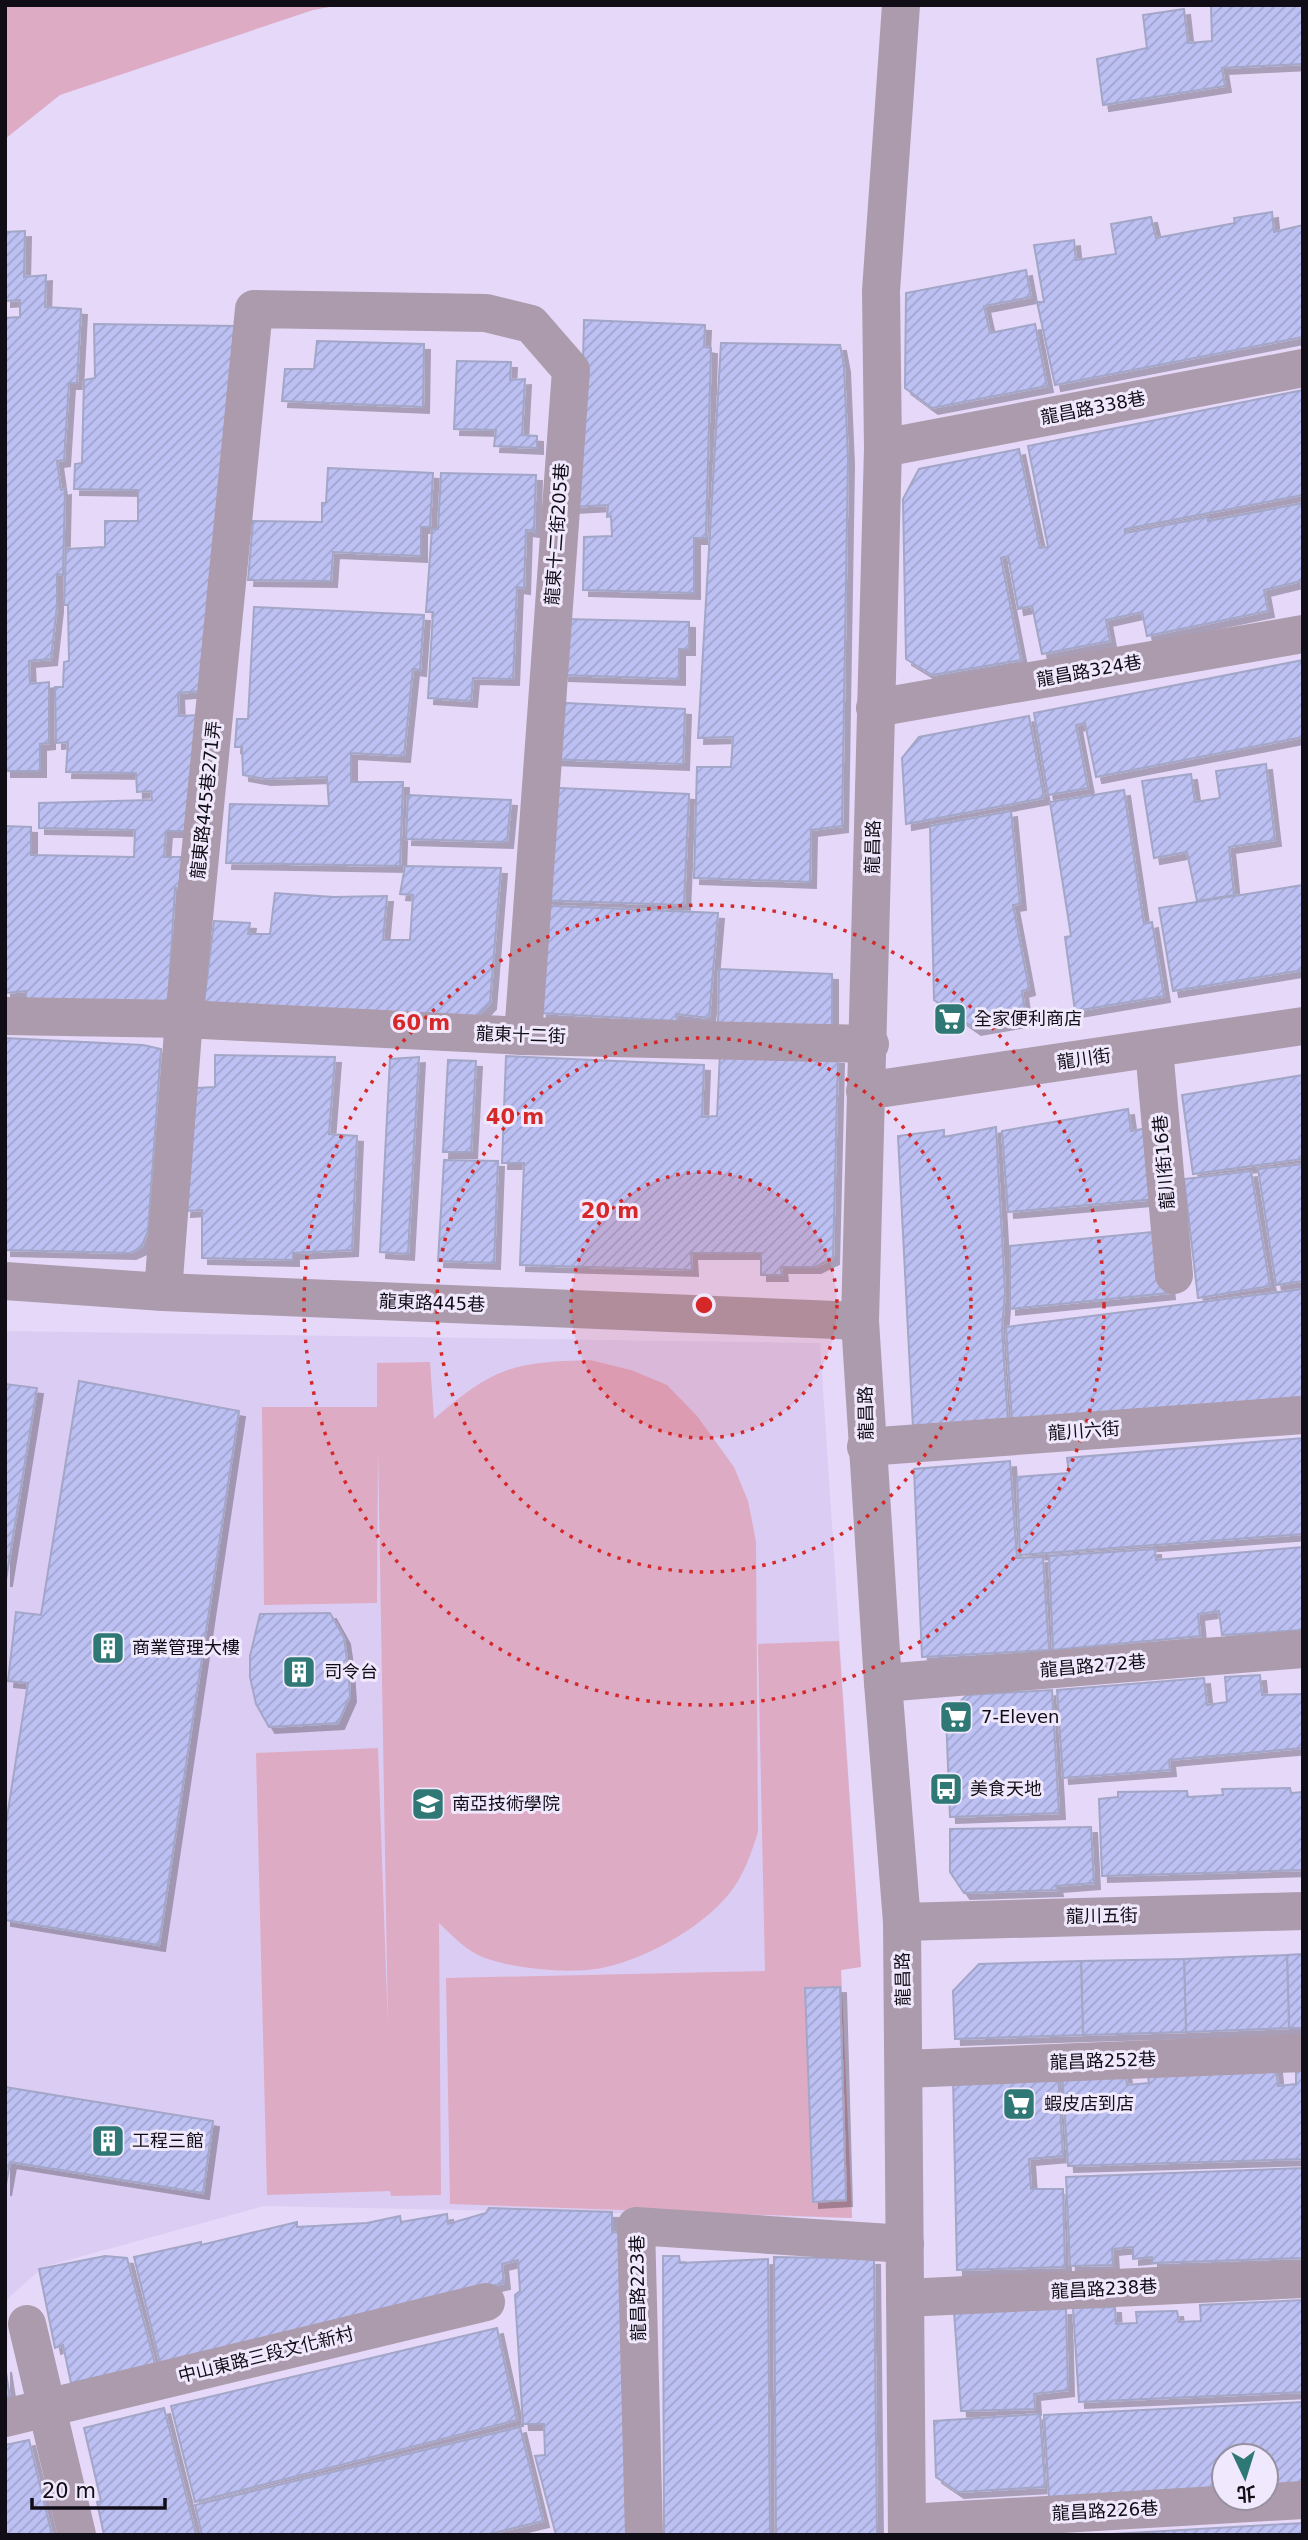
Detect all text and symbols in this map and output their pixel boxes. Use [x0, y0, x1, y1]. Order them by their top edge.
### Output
street label: 龍昌路338巷 [1039, 387, 1147, 428]
street label: 龍東十二街205巷 [541, 462, 572, 606]
street label: 龍昌路324巷 [1035, 651, 1143, 690]
street label: 龍東路445巷271弄 [187, 720, 224, 880]
street label: 龍昌路 [862, 820, 883, 874]
supermarket icon: 全家便利商店 [931, 1000, 969, 1038]
place label: 全家便利商店 [974, 1008, 1082, 1029]
text: 60 m [392, 1011, 450, 1035]
street label: 龍東十二街 [476, 1022, 566, 1047]
street label: 龍川街 [1056, 1044, 1112, 1073]
text: 40 m [486, 1105, 544, 1129]
street label: 龍川街16巷 [1149, 1114, 1178, 1210]
text: 20 m [581, 1199, 639, 1223]
street label: 龍東路445巷 [379, 1290, 486, 1315]
centre of rings [692, 1293, 716, 1317]
street label: 龍昌路 [855, 1386, 876, 1440]
street label: 龍川六街 [1047, 1418, 1121, 1443]
building icon: 商業管理大樓 [89, 1629, 127, 1667]
place label: 商業管理大樓 [132, 1637, 240, 1658]
street label: 龍昌路272巷 [1039, 1650, 1147, 1681]
building icon: 司令台 [280, 1653, 318, 1691]
place label: 司令台 [324, 1661, 378, 1682]
supermarket icon: 7-Eleven [937, 1698, 975, 1736]
place label: 7-Eleven [981, 1706, 1060, 1727]
bus stop icon: 美食天地 [927, 1770, 965, 1808]
place label: 美食天地 [970, 1778, 1042, 1799]
school or university icon: 南亞技術學院 [409, 1785, 447, 1823]
place label: 南亞技術學院 [452, 1793, 560, 1814]
street label: 龍川五街 [1066, 1904, 1138, 1927]
street label: 龍昌路 [892, 1952, 913, 2006]
street label: 龍昌路252巷 [1049, 2048, 1156, 2073]
supermarket icon: 蝦皮店到店 [1000, 2085, 1038, 2123]
place label: 蝦皮店到店 [1044, 2093, 1134, 2114]
building icon: 工程三館 [89, 2122, 127, 2160]
place label: 工程三館 [132, 2130, 204, 2151]
street label: 龍昌路223巷 [626, 2235, 649, 2341]
street label: 龍昌路238巷 [1050, 2275, 1158, 2302]
street label: 中山東路三段文化新村 [176, 2323, 356, 2386]
north arrow [1210, 2442, 1280, 2512]
scale bar [32, 2466, 164, 2510]
text: 20 m [42, 2479, 96, 2503]
text: 北 [1236, 2482, 1256, 2506]
street label: 龍昌路226巷 [1051, 2497, 1159, 2524]

